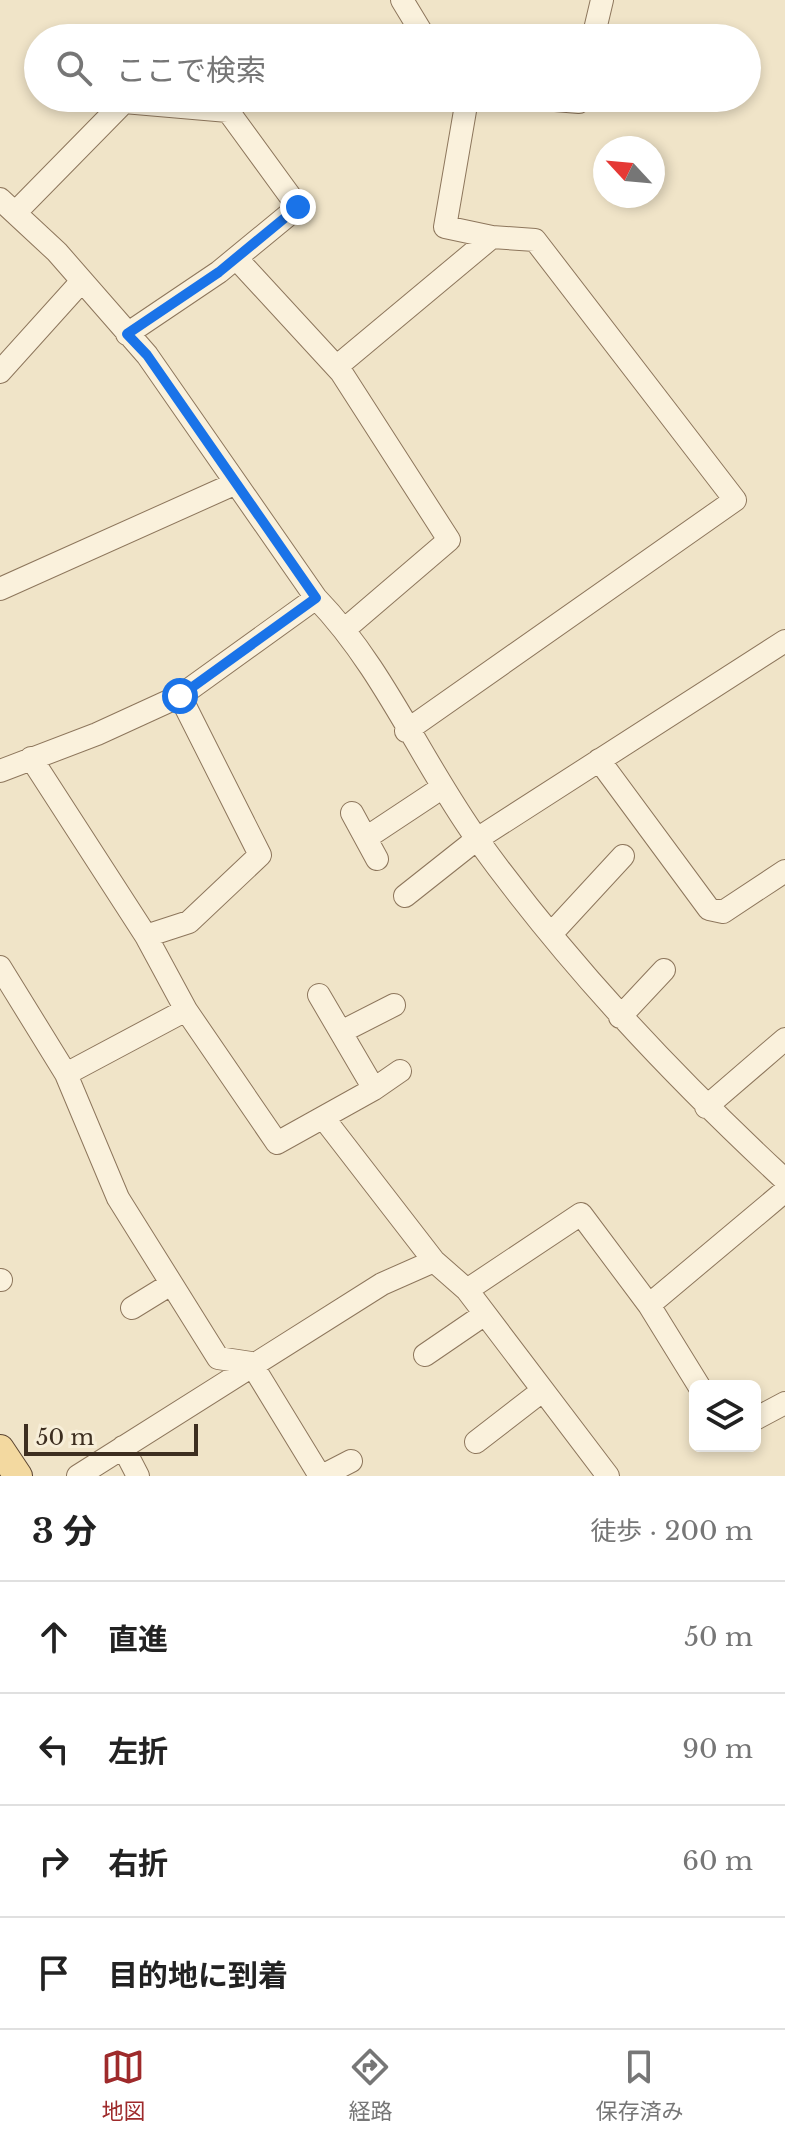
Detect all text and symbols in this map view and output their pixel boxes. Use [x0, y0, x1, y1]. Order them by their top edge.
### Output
search box [24, 24, 761, 112]
icon: search [52, 46, 96, 90]
text: ここで検索 [116, 52, 266, 89]
north arrow [593, 136, 665, 208]
route end [280, 189, 316, 225]
route start [162, 678, 198, 714]
map controls [689, 1380, 761, 1452]
button: layers [689, 1380, 761, 1452]
scale bar [24, 1420, 198, 1456]
text: 50 m [36, 1424, 94, 1451]
text: 3 分 [32, 1510, 97, 1552]
text: 徒歩 · 200 m [590, 1515, 753, 1547]
icon: ahead [32, 1615, 76, 1659]
text: 直進 [108, 1621, 168, 1658]
text: 50 m [684, 1621, 753, 1653]
icon: left [32, 1727, 76, 1771]
text: 左折 [108, 1733, 168, 1770]
text: 90 m [682, 1733, 753, 1765]
icon: right [32, 1839, 76, 1883]
text: 右折 [108, 1845, 168, 1882]
text: 60 m [682, 1845, 753, 1877]
icon: arrive [32, 1951, 76, 1995]
text: 目的地に到着 [108, 1957, 288, 1994]
tab: 地図 [101, 2045, 146, 2125]
tab: 経路 [348, 2045, 393, 2125]
tab: 保存済み [595, 2045, 684, 2125]

